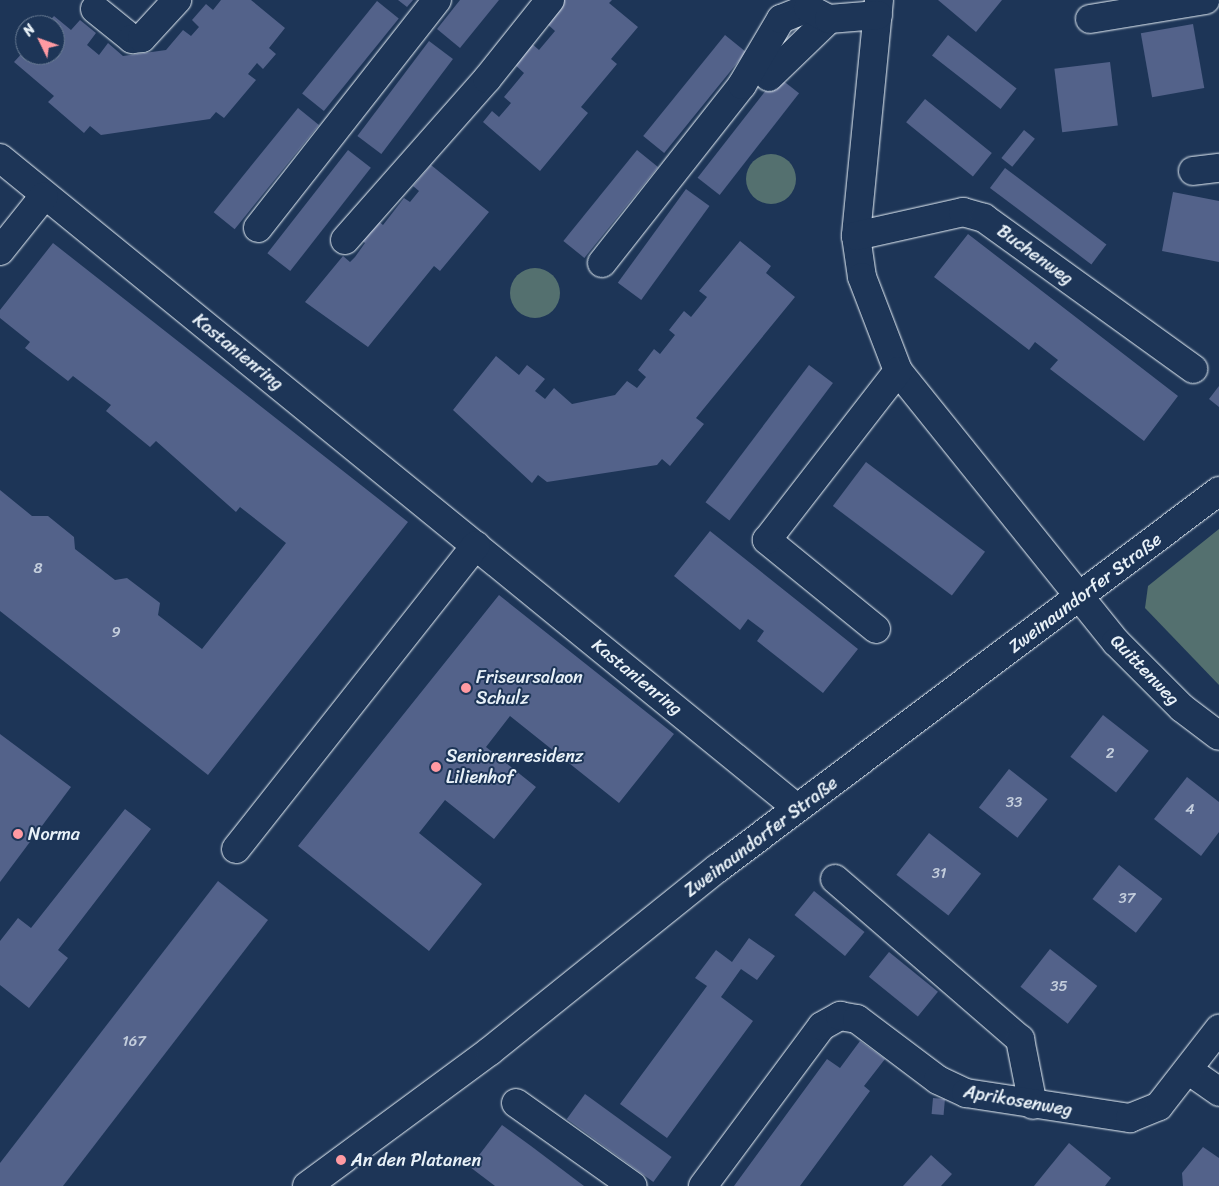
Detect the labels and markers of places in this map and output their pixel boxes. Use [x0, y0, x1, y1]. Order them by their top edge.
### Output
place label: Friseursalaon Schulz [476, 667, 583, 710]
marker: Friseursalaon Schulz [460, 682, 472, 694]
place label: Seniorenresidenz Lilienhof [446, 746, 583, 789]
marker: Seniorenresidenz Lilienhof [430, 761, 442, 773]
place label: Norma [28, 823, 80, 845]
marker: Norma [12, 828, 24, 840]
place label: An den Platanen [351, 1149, 480, 1171]
marker: An den Platanen [335, 1154, 347, 1166]

